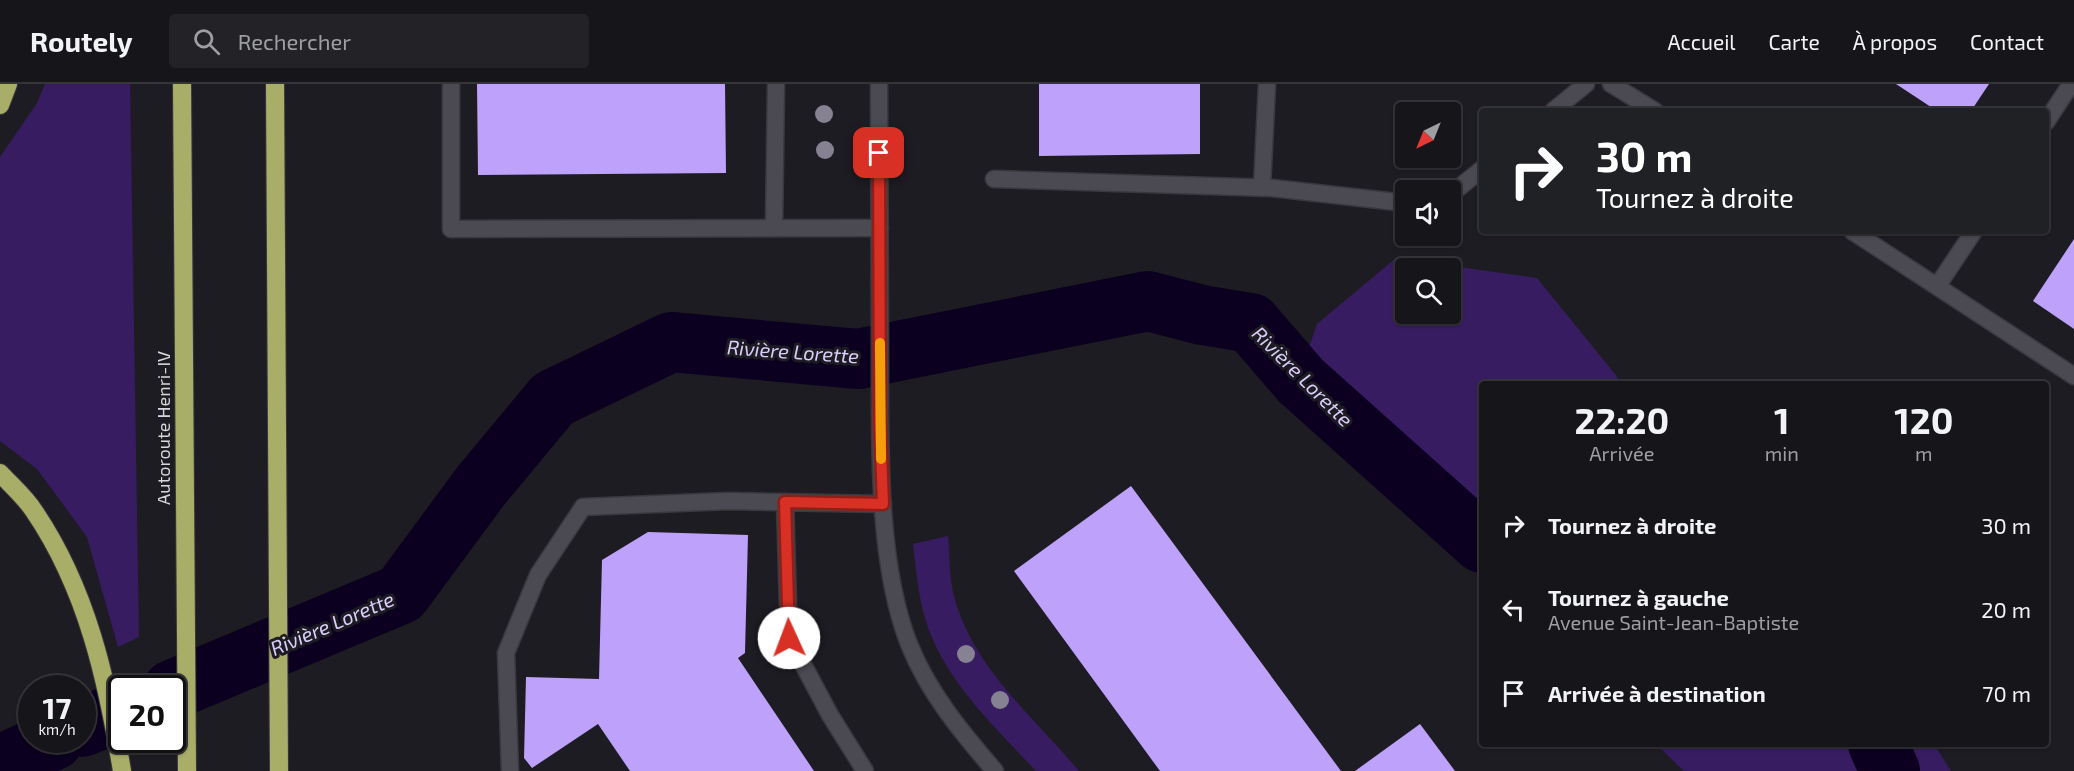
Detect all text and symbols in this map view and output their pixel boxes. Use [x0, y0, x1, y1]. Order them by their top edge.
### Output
search box [169, 14, 589, 68]
text: Routely [30, 24, 133, 58]
icon: search [190, 25, 223, 58]
text: Rechercher [238, 28, 351, 54]
text: Accueil [1667, 29, 1736, 54]
text: Carte [1769, 29, 1820, 54]
text: À propos [1853, 29, 1937, 54]
text: Contact [1970, 29, 2044, 54]
north arrow [1395, 102, 1461, 168]
map controls [1395, 102, 1461, 324]
pin [853, 127, 904, 178]
text: 30 m [1596, 130, 1692, 180]
icon: right [1497, 132, 1575, 210]
icon: arrive [862, 136, 895, 169]
button: sound [1395, 180, 1461, 246]
text: Tournez à droite [1596, 181, 1794, 213]
button: search [1395, 258, 1461, 324]
water label: Rivière Lorette [1248, 321, 1358, 431]
water label: Rivière Lorette [726, 334, 860, 368]
street label: Autoroute Henri-IV [152, 351, 174, 505]
text: 22:20 [1574, 398, 1669, 441]
text: 1 [1774, 398, 1790, 441]
text: 120 [1894, 398, 1953, 441]
text: Arrivée [1589, 441, 1655, 465]
text: min [1765, 441, 1799, 465]
text: m [1915, 441, 1933, 465]
icon: right [1497, 509, 1530, 542]
text: Tournez à droite [1548, 512, 1717, 538]
text: 30 m [1981, 512, 2031, 538]
text: Tournez à gauche [1548, 584, 1729, 610]
water label: Rivière Lorette [266, 586, 398, 660]
icon: left [1497, 593, 1530, 626]
text: 20 m [1981, 596, 2031, 622]
position arrow [757, 606, 821, 670]
text: Avenue Saint-Jean-Baptiste [1548, 610, 1799, 634]
speed limit sign: 20 [108, 675, 186, 753]
icon: arrive [1497, 677, 1530, 710]
text: Arrivée à destination [1548, 680, 1766, 706]
text: 70 m [1982, 680, 2031, 706]
text: 17 [43, 689, 71, 725]
text: km/h [38, 720, 76, 738]

